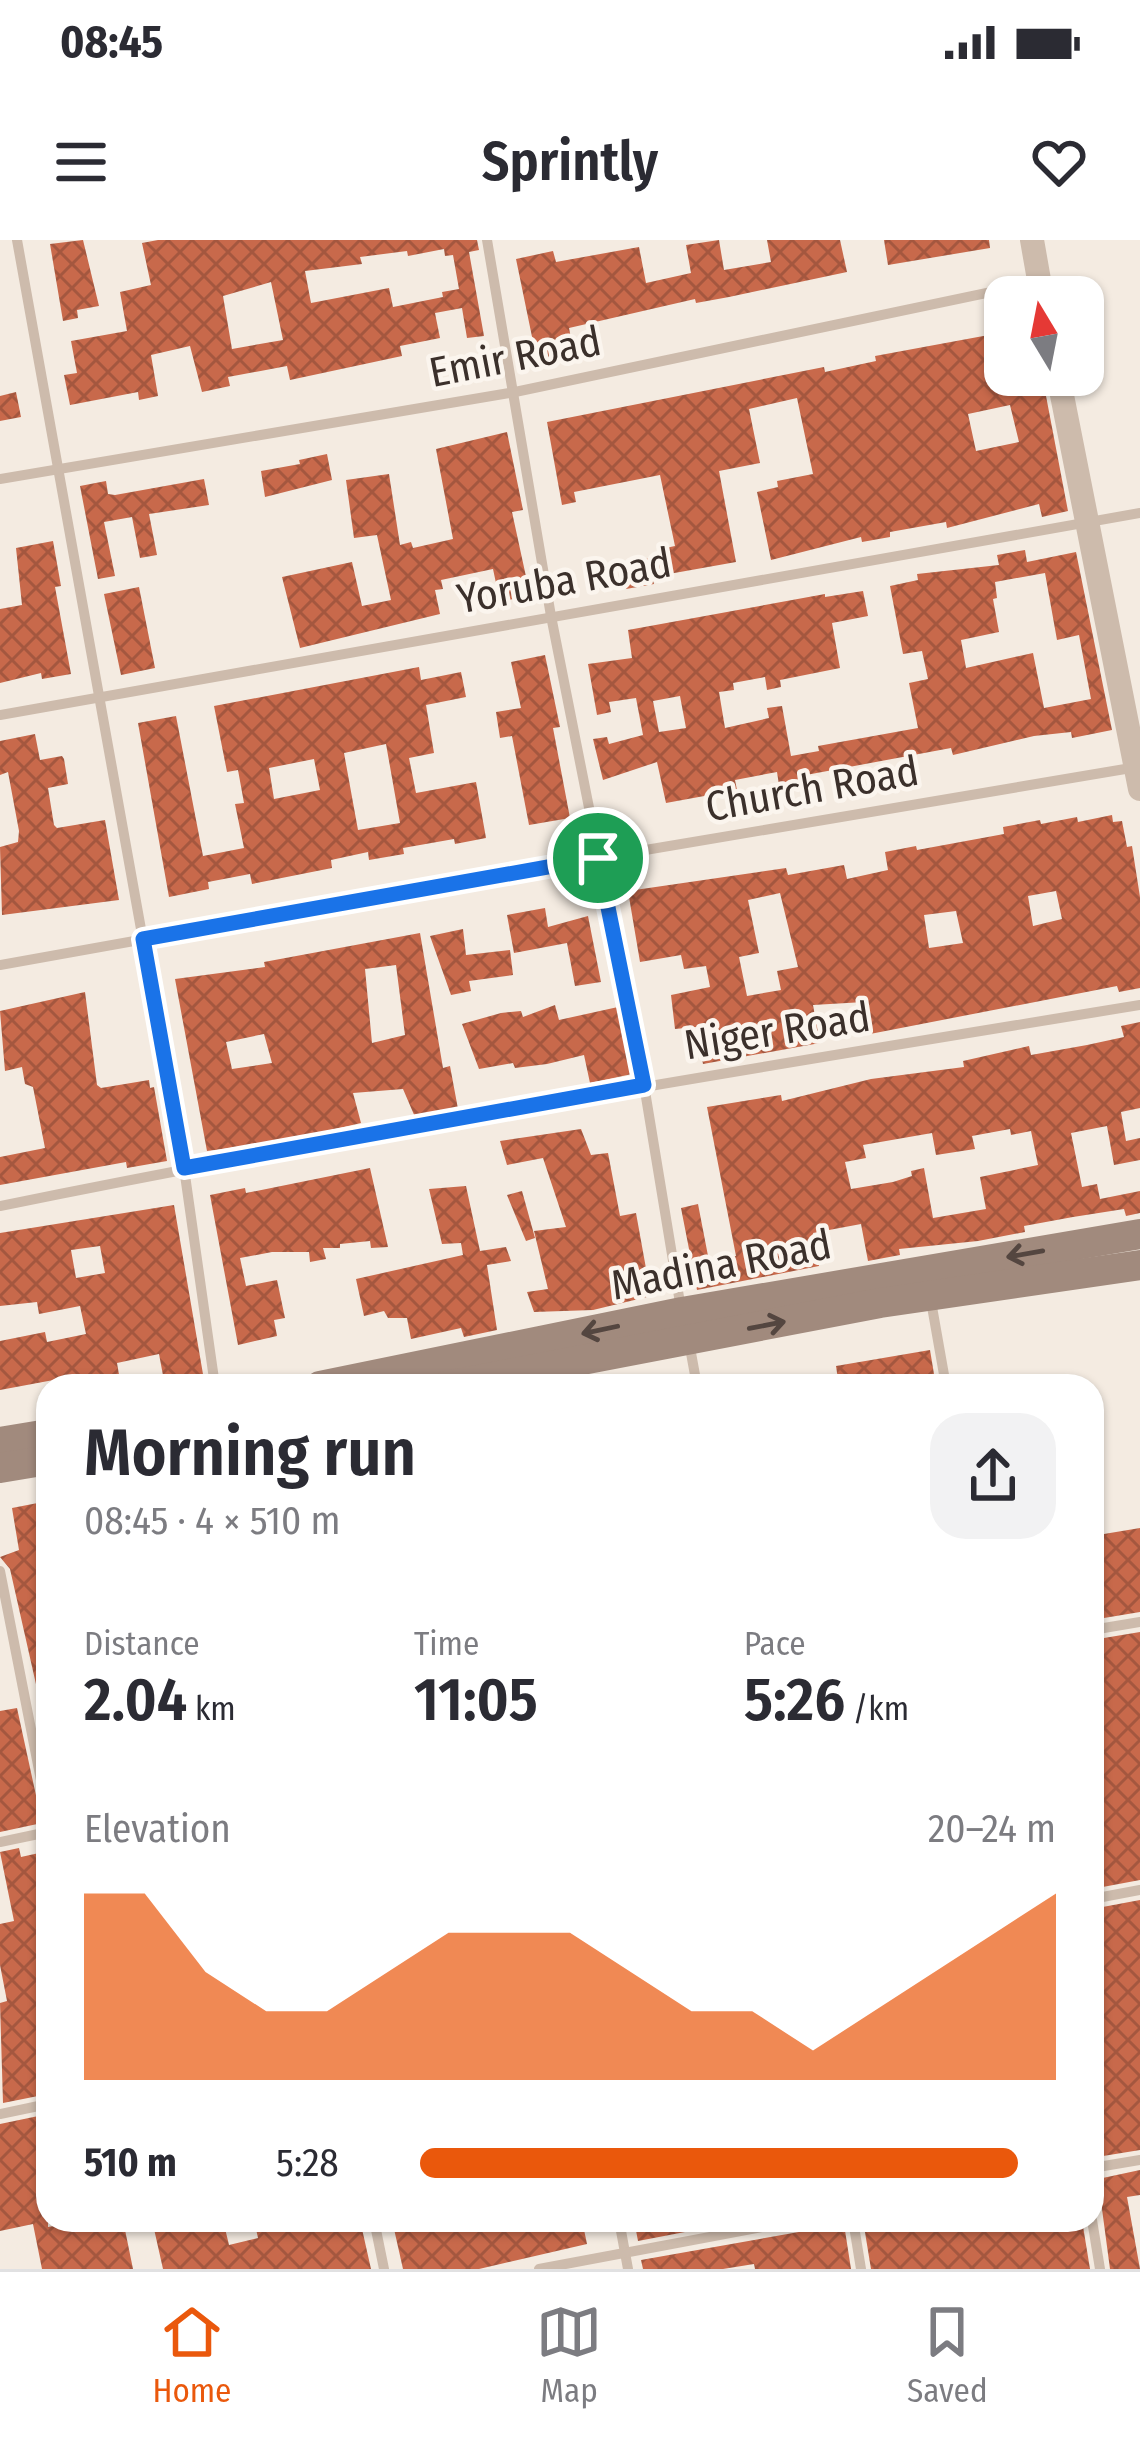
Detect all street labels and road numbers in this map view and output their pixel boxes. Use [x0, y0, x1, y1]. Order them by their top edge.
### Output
street label: Emir Road [425, 316, 605, 398]
street label: Yoruba Road [453, 538, 675, 624]
street label: Church Road [702, 746, 923, 832]
street label: Niger Road [681, 992, 874, 1070]
street label: Madina Road [607, 1219, 836, 1311]

